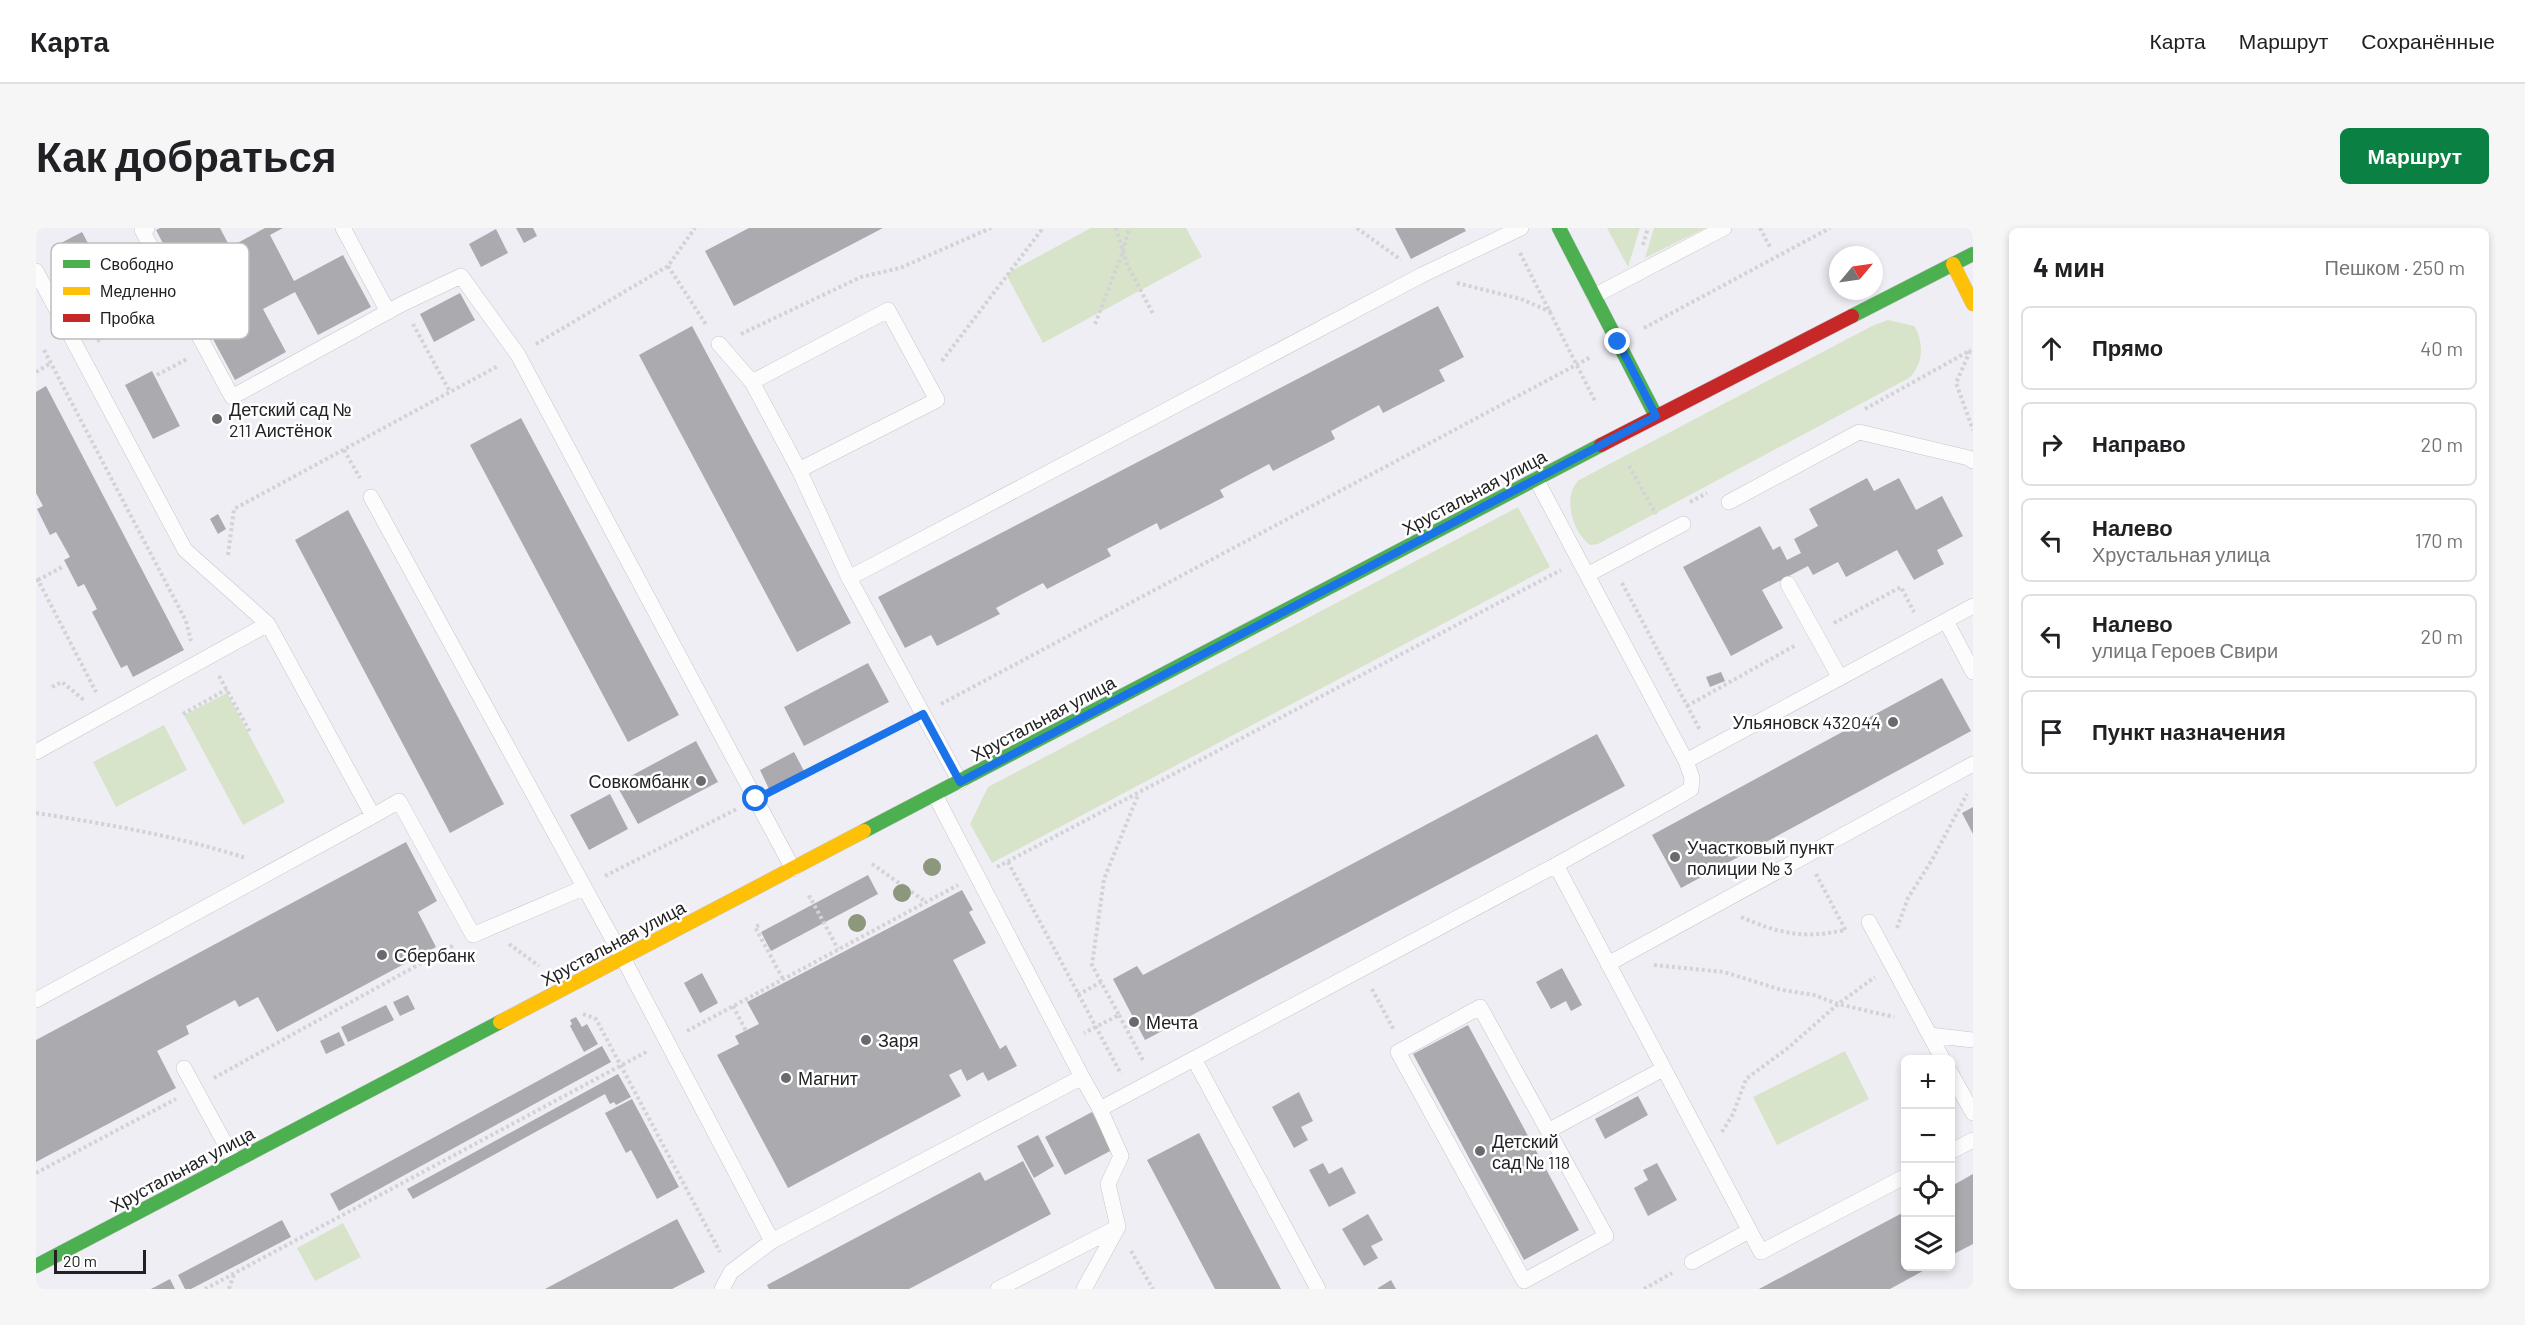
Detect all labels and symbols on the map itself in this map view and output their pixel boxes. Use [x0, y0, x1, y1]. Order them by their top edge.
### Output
legend [51, 243, 249, 339]
north arrow [1829, 246, 1883, 300]
text: Свободно [100, 254, 174, 273]
text: Медленно [100, 281, 176, 300]
text: Пробка [100, 308, 155, 327]
route end [1604, 328, 1630, 354]
place label: Детский сад № 211 Аистёнок [229, 398, 352, 441]
marker: Детский сад № 211 Аистёнок [210, 412, 224, 426]
street label: Хрустальная улица [1398, 444, 1551, 539]
street label: Хрустальная улица [967, 670, 1120, 765]
place label: Ульяновск 432044 [1733, 711, 1881, 733]
marker: Ульяновск 432044 [1886, 715, 1900, 729]
place label: Совкомбанк [588, 770, 689, 792]
marker: Совкомбанк [694, 774, 708, 788]
route start [742, 785, 768, 811]
place label: Участковый пункт полиции № 3 [1687, 836, 1834, 879]
marker: Участковый пункт полиции № 3 [1668, 850, 1682, 864]
street label: Хрустальная улица [537, 895, 690, 990]
place label: Сбербанк [394, 944, 475, 966]
marker: Сбербанк [375, 948, 389, 962]
place label: Мечта [1146, 1011, 1199, 1033]
marker: Мечта [1127, 1015, 1141, 1029]
place label: Заря [878, 1029, 918, 1051]
marker: Заря [859, 1033, 873, 1047]
place label: Магнит [798, 1067, 858, 1089]
marker: Магнит [779, 1071, 793, 1085]
street label: Хрустальная улица [106, 1121, 259, 1216]
place label: Детский сад № 118 [1492, 1130, 1570, 1173]
marker: Детский сад № 118 [1473, 1144, 1487, 1158]
scale bar [54, 1247, 146, 1274]

